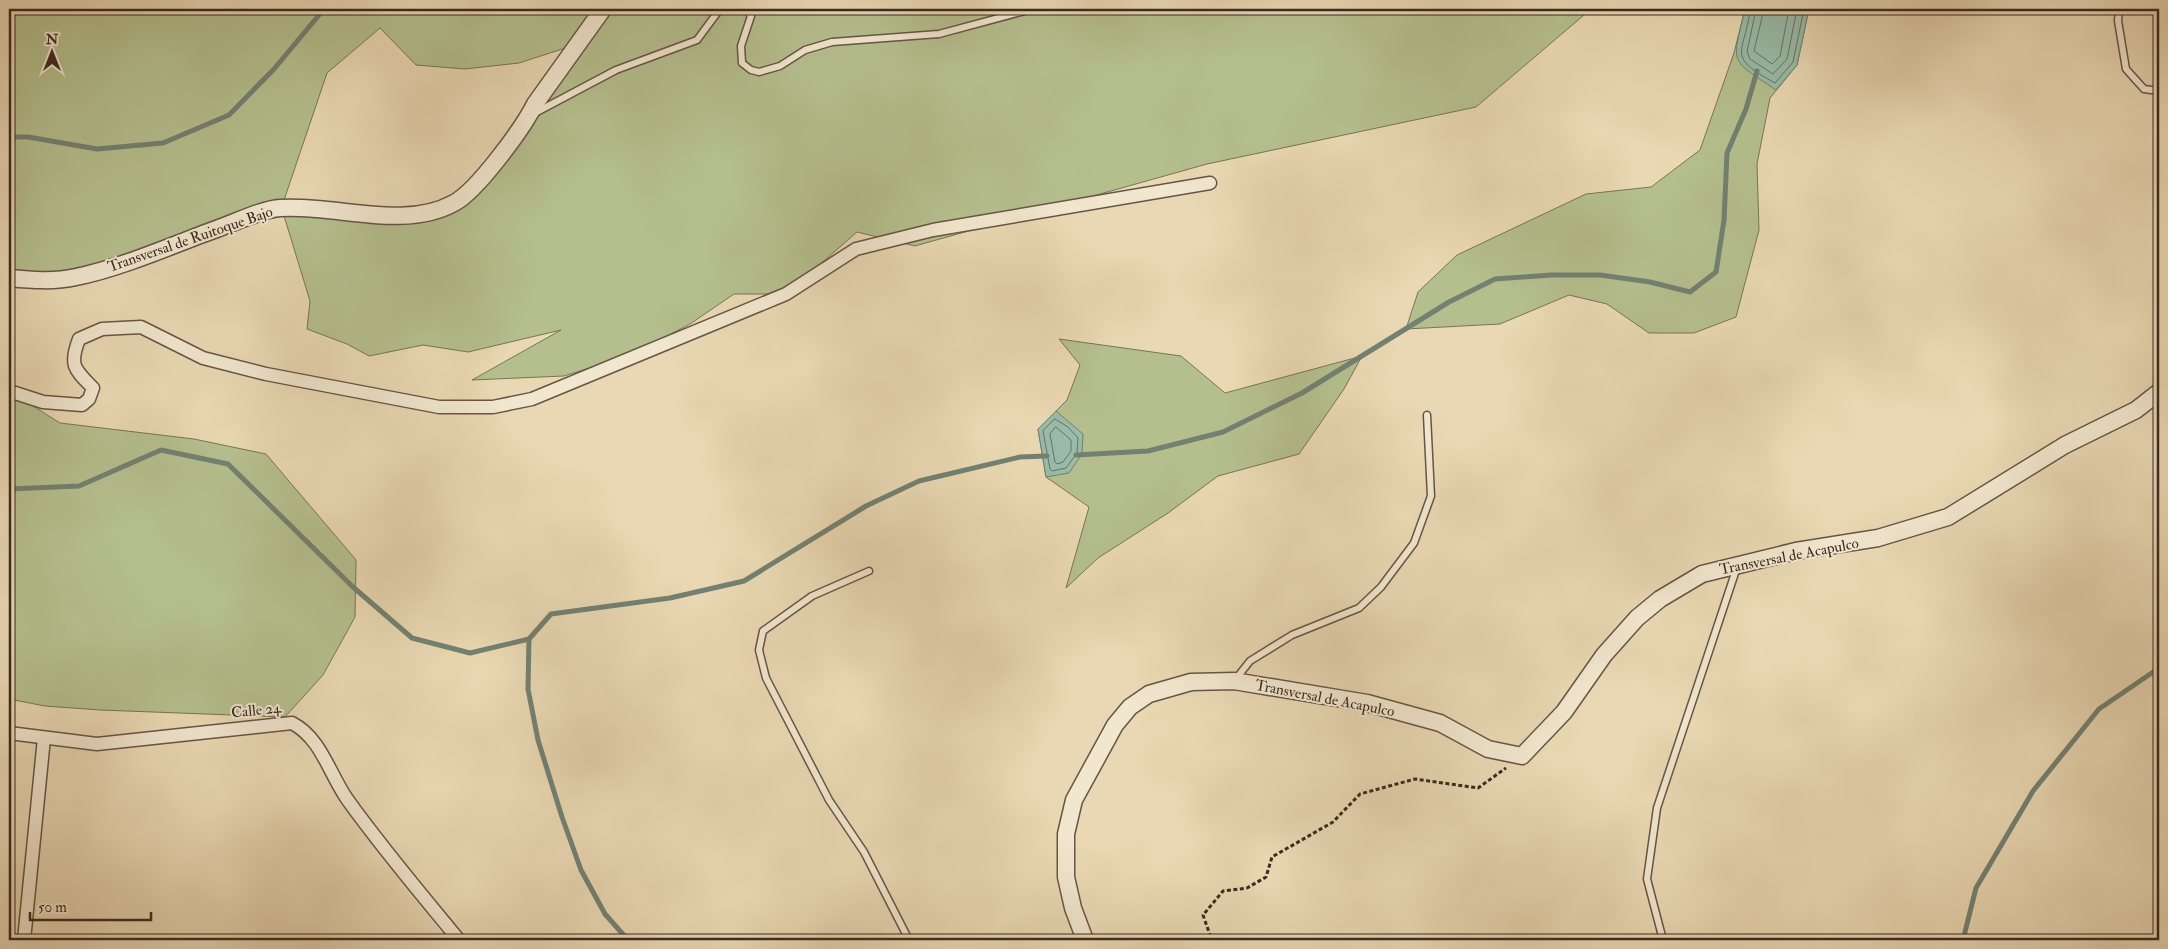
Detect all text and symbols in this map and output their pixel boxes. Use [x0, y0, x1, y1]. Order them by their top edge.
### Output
north arrow [28, 28, 78, 78]
text: N [45, 31, 59, 48]
street label: Transversal de Ruitoque Bajo [105, 202, 275, 277]
street label: Transversal de Acapulco [1718, 534, 1861, 580]
street label: Transversal de Acapulco [1253, 676, 1396, 722]
street label: Calle 24 [230, 698, 283, 723]
scale bar [30, 889, 151, 921]
text: 50 m [38, 898, 67, 917]

